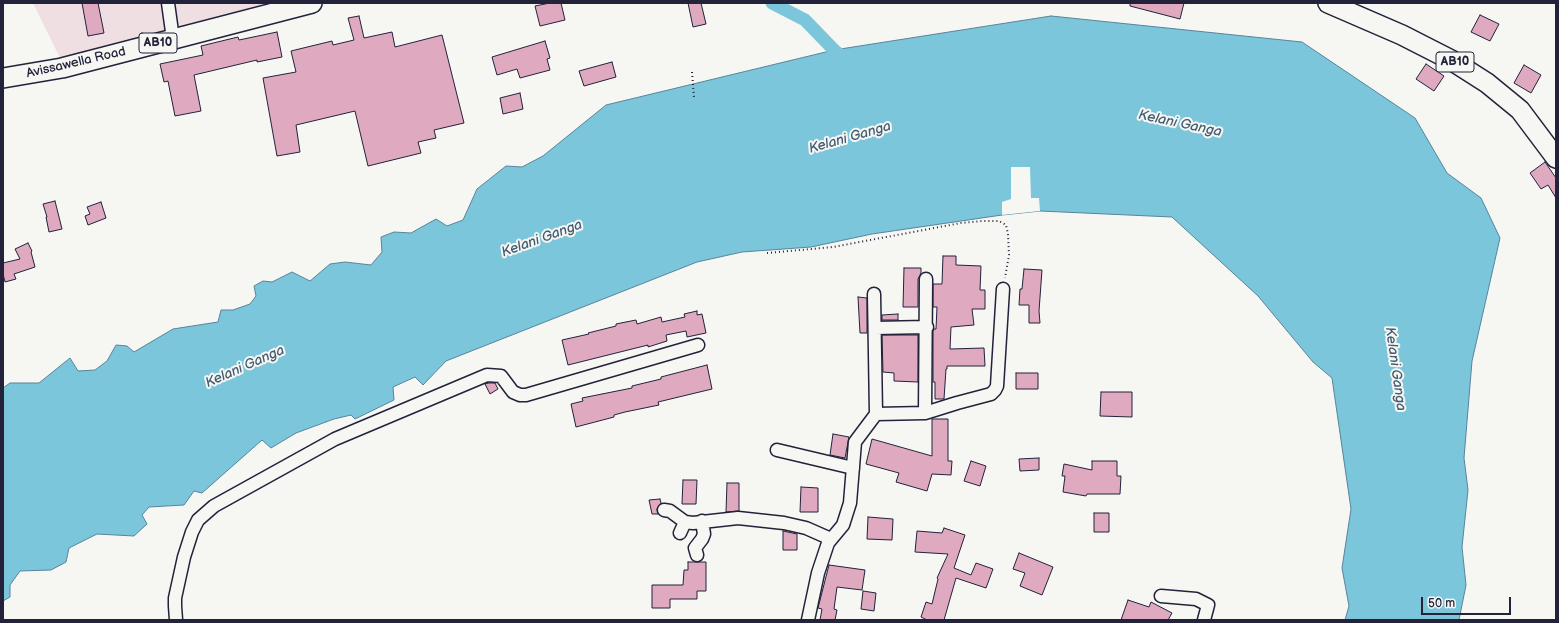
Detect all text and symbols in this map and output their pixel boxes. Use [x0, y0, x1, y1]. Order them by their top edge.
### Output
road number: AB10 [139, 33, 177, 53]
street label: Avissawella Road [25, 44, 127, 82]
road number: AB10 [1436, 52, 1474, 72]
water label: Kelani Ganga [1137, 107, 1223, 141]
water label: Kelani Ganga [807, 118, 893, 158]
water label: Kelani Ganga [499, 217, 585, 261]
water label: Kelani Ganga [1381, 326, 1409, 412]
water label: Kelani Ganga [203, 342, 287, 392]
scale bar [1423, 589, 1513, 615]
text: 50 m [1428, 596, 1455, 611]

